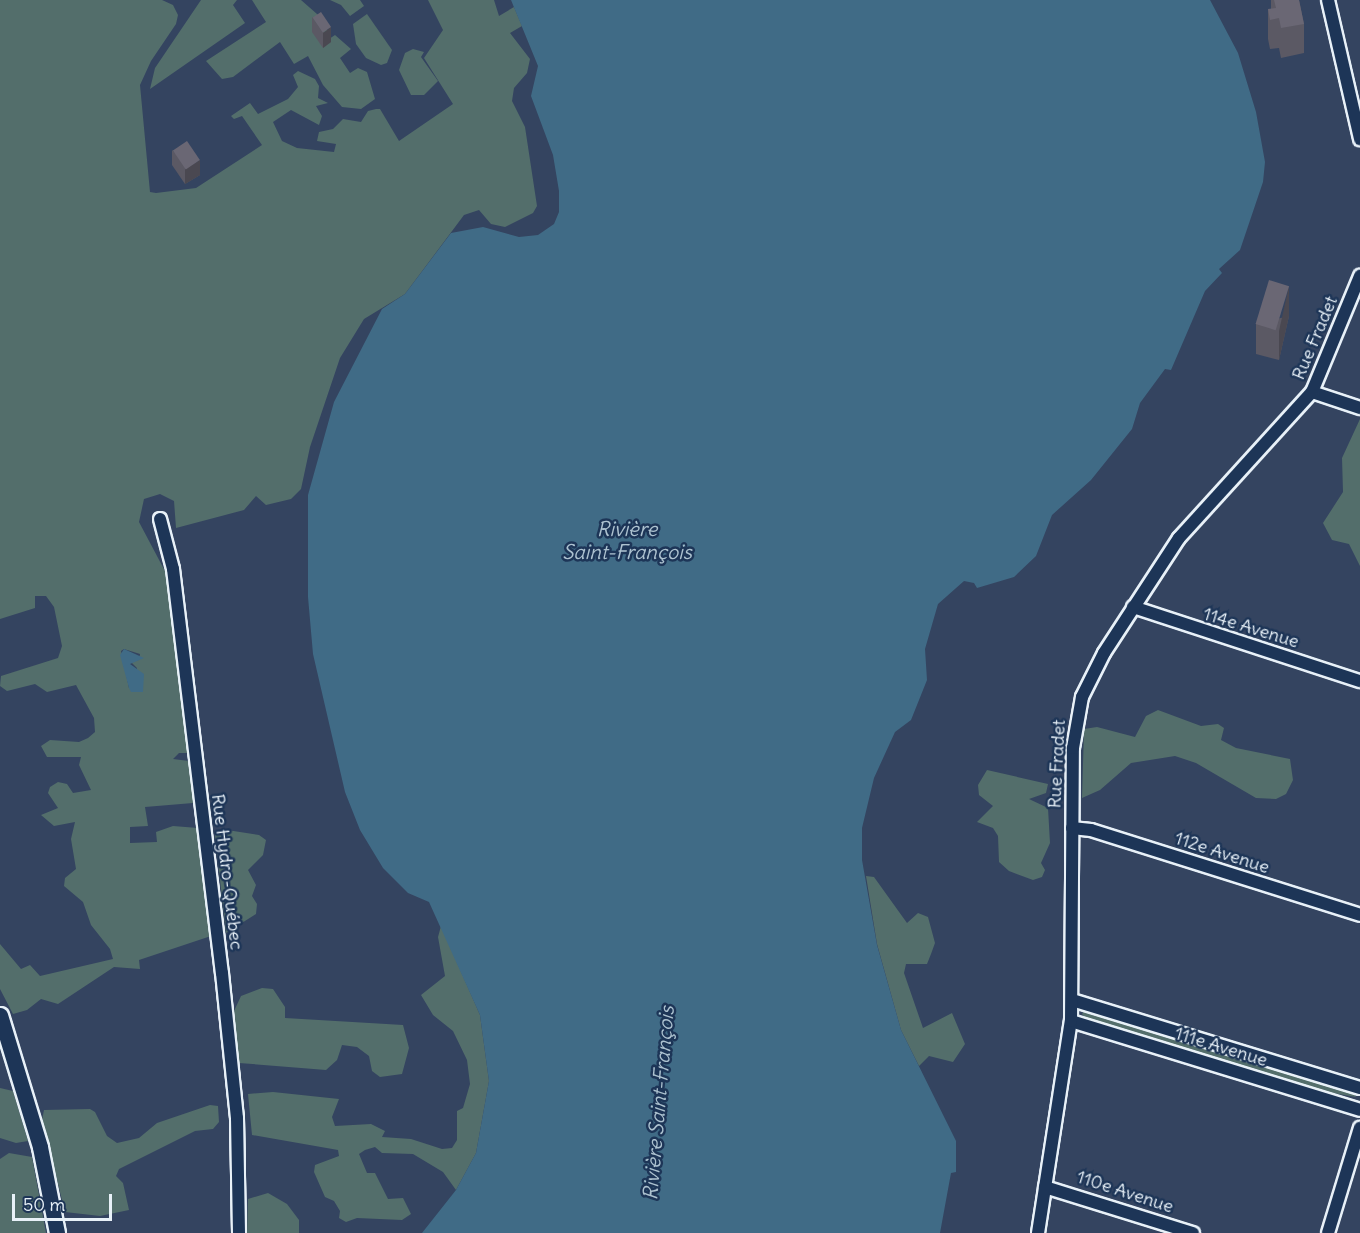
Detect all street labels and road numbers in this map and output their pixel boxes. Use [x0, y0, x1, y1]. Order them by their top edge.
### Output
street label: Rue Fradet [1288, 293, 1342, 383]
street label: 114e Avenue [1200, 603, 1302, 653]
street label: Rue Fradet [1044, 719, 1070, 809]
street label: Rue Hydro-Québec [207, 793, 247, 951]
street label: 112e Avenue [1172, 828, 1272, 878]
street label: 111e Avenue [1172, 1023, 1270, 1071]
street label: 110e Avenue [1074, 1166, 1176, 1218]

